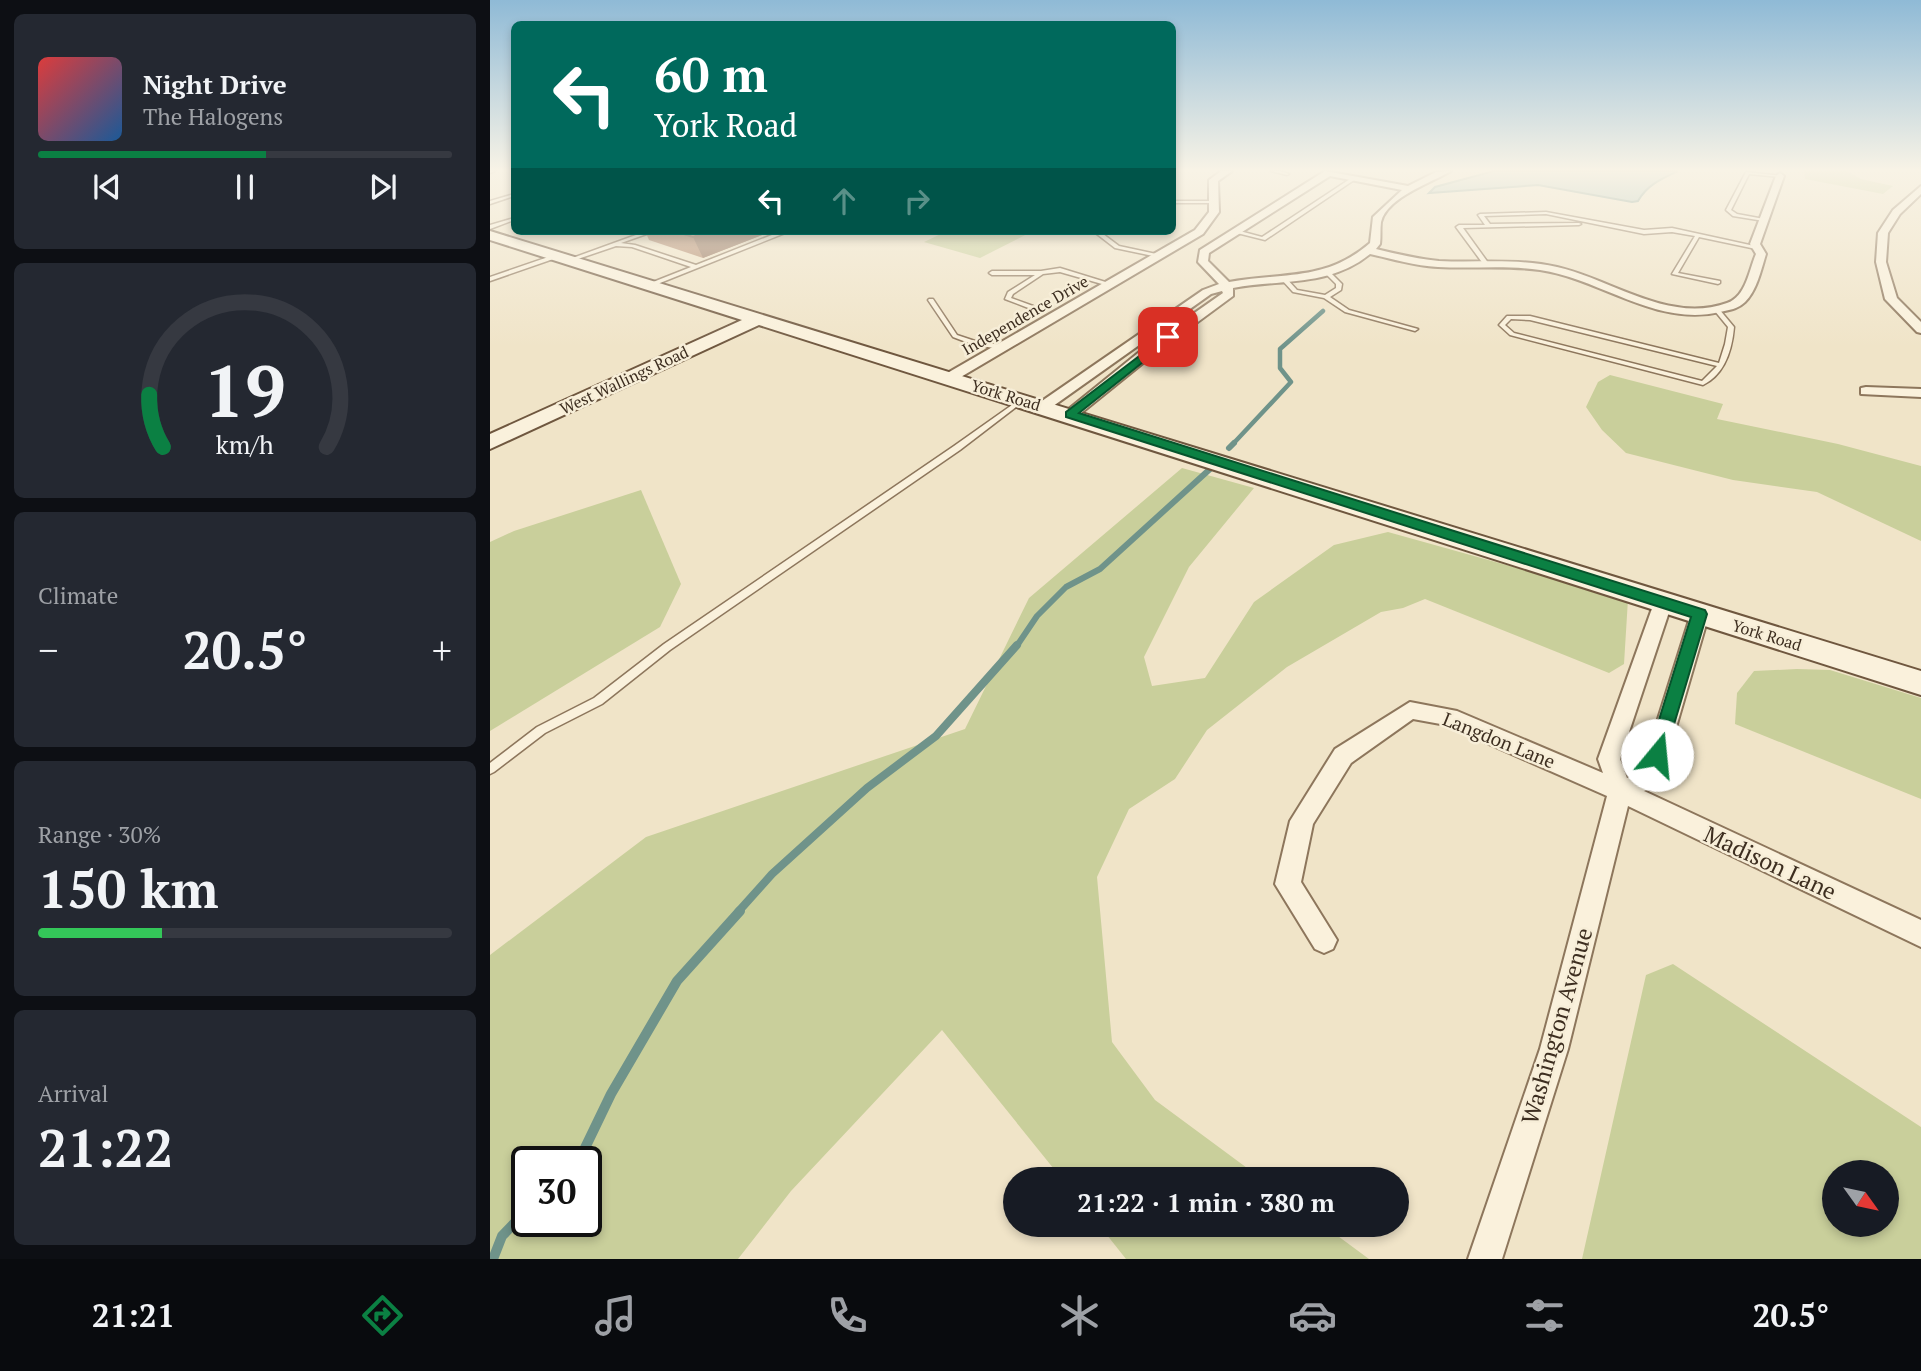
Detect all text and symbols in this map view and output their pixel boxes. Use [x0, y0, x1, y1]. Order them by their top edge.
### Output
text: 60 m [654, 41, 768, 106]
icon: left [539, 49, 630, 140]
text: Night Drive [143, 67, 287, 101]
text: The Halogens [143, 101, 283, 132]
text: York Road [654, 104, 797, 146]
icon: previous [88, 168, 126, 206]
icon: pause [226, 168, 264, 206]
icon: next [364, 168, 402, 206]
icon: left [752, 182, 790, 220]
icon: ahead [825, 182, 863, 220]
icon: right [898, 182, 936, 220]
street label: Independence Drive [958, 270, 1092, 360]
pin [1138, 307, 1198, 367]
icon: arrive [1149, 318, 1187, 356]
street label: West Wallings Road [556, 340, 692, 419]
text: 19 [204, 341, 286, 438]
street label: York Road [969, 374, 1044, 416]
text: km/h [216, 427, 274, 460]
text: Climate [38, 580, 118, 611]
street label: York Road [1730, 614, 1805, 656]
text: 20.5° [182, 615, 308, 684]
text: − [38, 625, 58, 675]
text: + [432, 625, 452, 675]
street label: Langdon Lane [1439, 706, 1559, 773]
position arrow [1620, 718, 1694, 792]
street label: Madison Lane [1699, 818, 1841, 907]
text: Range · 30% [38, 819, 161, 850]
text: 150 km [38, 854, 219, 923]
street label: Washington Avenue [1514, 924, 1599, 1128]
text: Arrival [38, 1078, 109, 1109]
text: 21:22 [38, 1113, 173, 1182]
speed limit sign: 30 [511, 1146, 602, 1237]
north arrow [1822, 1160, 1899, 1237]
map controls [1822, 1160, 1899, 1237]
text: 21:22 · 1 min · 380 m [1077, 1185, 1335, 1219]
icon: directions [358, 1291, 407, 1340]
icon: music [591, 1291, 640, 1340]
icon: phone [823, 1291, 872, 1340]
icon: climate [1055, 1291, 1104, 1340]
icon: car [1288, 1291, 1337, 1340]
icon: filters [1520, 1291, 1569, 1340]
text: 21:21 [92, 1294, 175, 1336]
text: 20.5° [1752, 1294, 1829, 1336]

